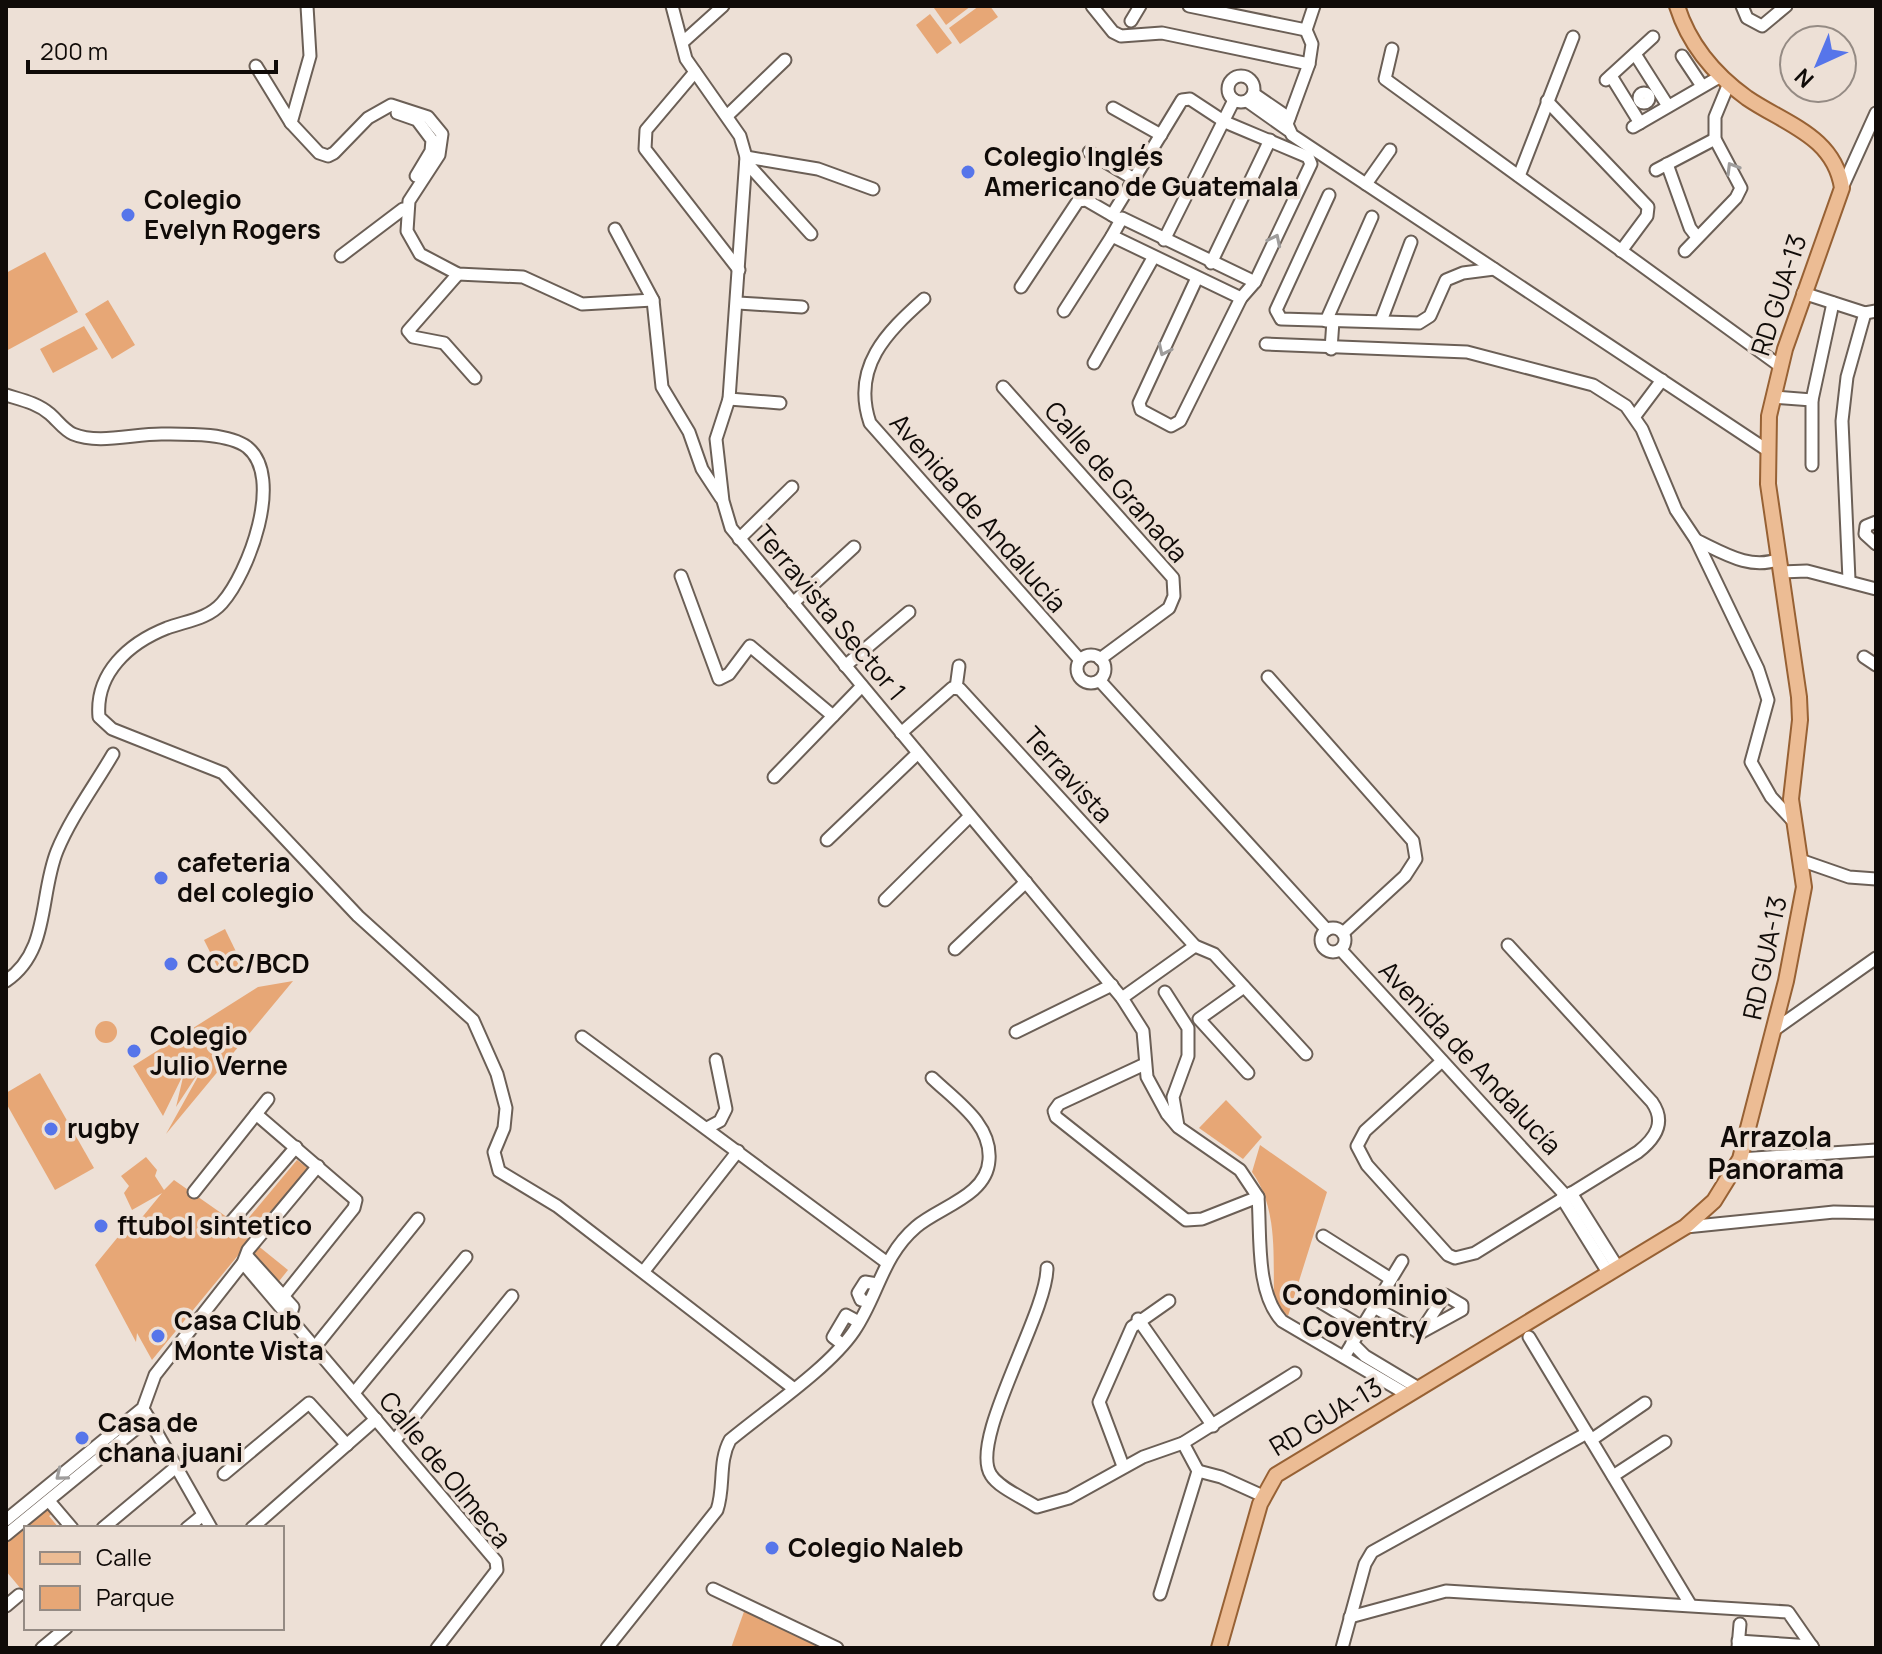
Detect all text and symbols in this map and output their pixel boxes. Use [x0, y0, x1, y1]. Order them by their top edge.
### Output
scale bar [28, 24, 276, 74]
north arrow [1778, 24, 1858, 104]
text: 200 m [40, 34, 108, 67]
text: N [1788, 62, 1820, 95]
place label: Colegio Inglés Americano de Guatemala [984, 138, 1299, 204]
one-way arrow [1726, 162, 1742, 177]
marker: Colegio Inglés Americano de Guatemala [959, 163, 977, 181]
place label: Colegio Evelyn Rogers [144, 181, 321, 247]
marker: Colegio Evelyn Rogers [119, 206, 137, 224]
street label: RD GUA-13 [1742, 229, 1815, 360]
one-way arrow [1265, 234, 1281, 248]
one-way arrow [1157, 342, 1173, 357]
street label: Calle de Granada [1037, 393, 1197, 570]
street label: Avenida de Andalucía [882, 405, 1075, 620]
street label: Terravista Sector 1 [746, 517, 915, 708]
street label: Terravista [1016, 718, 1122, 830]
place label: cafeteria del colegio [177, 844, 314, 910]
marker: cafeteria del colegio [152, 869, 170, 887]
street label: RD GUA-13 [1733, 893, 1795, 1023]
place label: CCC/BCD [187, 945, 310, 981]
street label: Avenida de Andalucía [1371, 953, 1570, 1162]
marker: CCC/BCD [162, 955, 180, 973]
place label: Colegio Julio Verne [150, 1017, 288, 1083]
marker: Colegio Julio Verne [125, 1042, 143, 1060]
place label: rugby [67, 1110, 140, 1146]
district label: Arrazola Panorama [1708, 1117, 1844, 1187]
marker: rugby [42, 1120, 60, 1138]
place label: ftubol sintetico [117, 1207, 312, 1243]
marker: ftubol sintetico [92, 1217, 110, 1235]
district label: Condominio Coventry [1282, 1275, 1448, 1345]
place label: Casa Club Monte Vista [174, 1302, 324, 1368]
marker: Casa Club Monte Vista [149, 1327, 167, 1345]
street label: RD GUA-13 [1262, 1368, 1389, 1464]
street label: Calle de Olmeca [371, 1383, 520, 1555]
place label: Casa de chana juani [98, 1404, 243, 1470]
marker: Casa de chana juani [73, 1429, 91, 1447]
one-way arrow [56, 1465, 70, 1480]
legend [24, 1526, 284, 1630]
place label: Colegio Naleb [788, 1529, 963, 1565]
marker: Colegio Naleb [763, 1539, 781, 1557]
text: Calle [96, 1540, 152, 1573]
text: Parque [96, 1580, 174, 1613]

